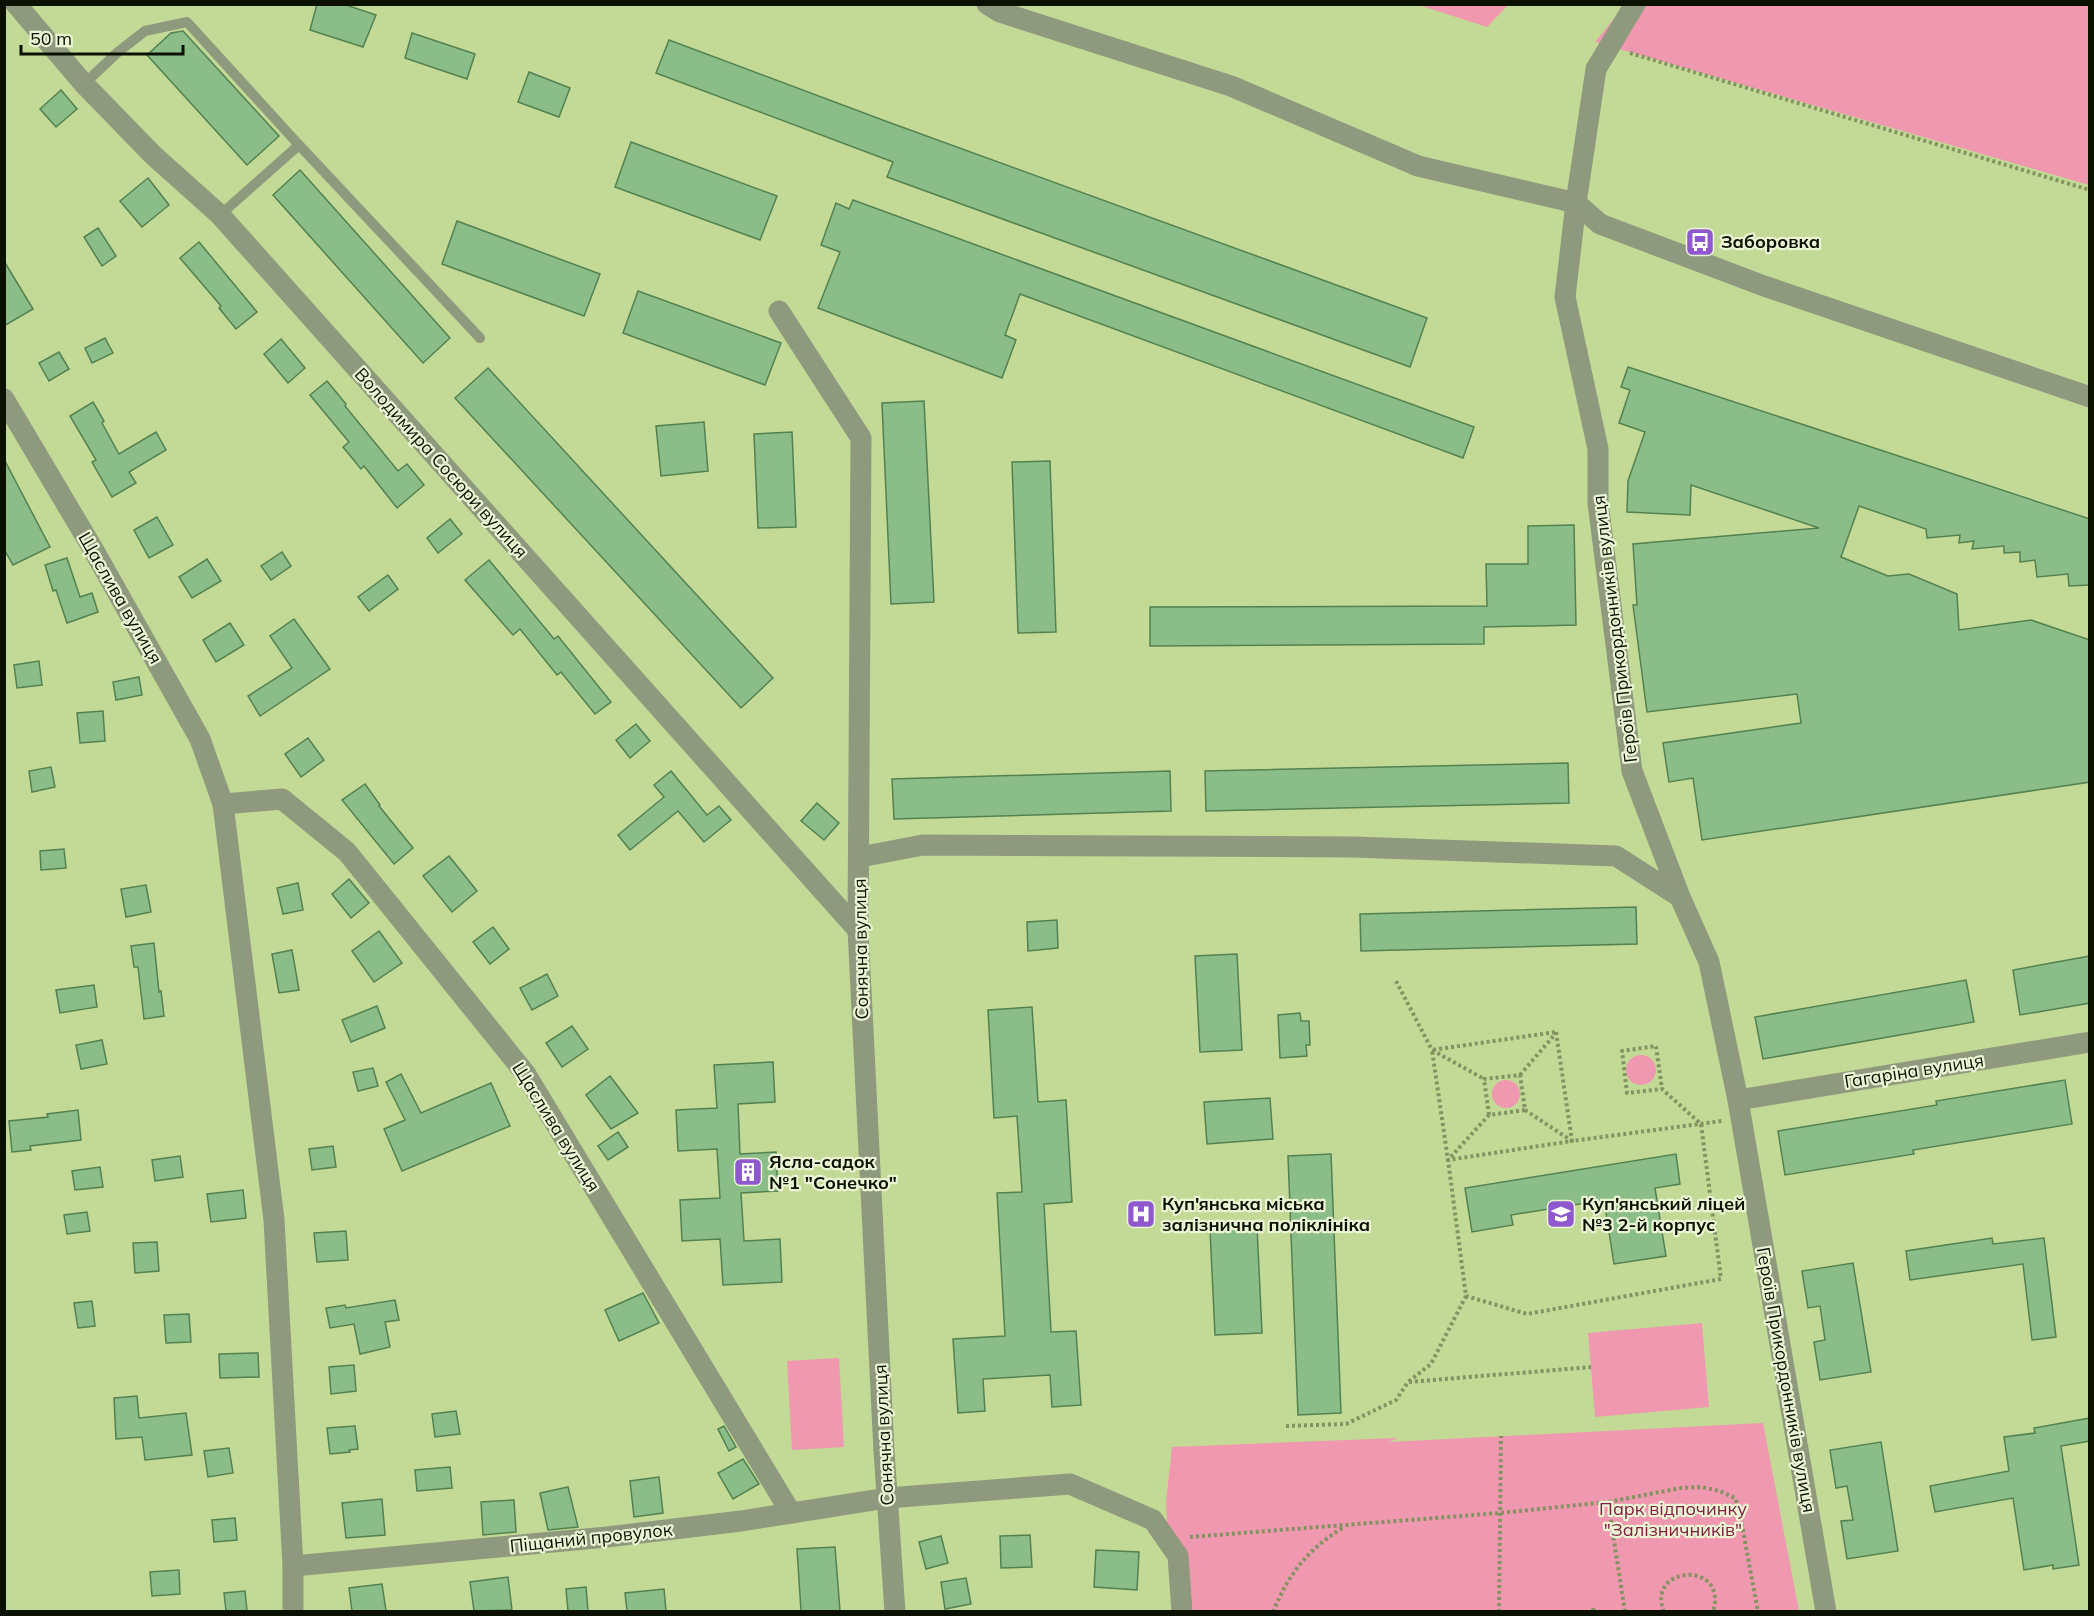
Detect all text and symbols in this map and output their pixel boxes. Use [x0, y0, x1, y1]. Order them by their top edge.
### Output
scale bar [21, 18, 183, 56]
text: 50 m [30, 27, 72, 50]
bus stop icon: Заборовка [1684, 226, 1716, 258]
place label: Заборовка [1721, 230, 1820, 253]
street label: Володимира Сосюри вулиця [350, 363, 533, 563]
street label: Героїв Прикордонників вулиця [1587, 494, 1642, 764]
street label: Щаслива вулиця [73, 528, 168, 668]
street label: Сонячна вулиця [848, 878, 873, 1020]
street label: Гагаріна вулиця [1843, 1048, 1985, 1093]
street label: Щаслива вулиця [507, 1058, 606, 1196]
place label: Ясла-садок №1 "Сонечко" [769, 1150, 897, 1194]
building icon: Ясла-садок №1 "Сонечко" [732, 1156, 764, 1188]
place label: Куп'янська міська залізнична поліклініка [1162, 1192, 1370, 1236]
place label: Куп'янський ліцей №3 2-й корпус [1582, 1192, 1745, 1236]
hospital icon: Куп'янська міська залізнична поліклініка [1125, 1198, 1157, 1230]
school or university icon: Куп'янський ліцей №3 2-й корпус [1545, 1198, 1577, 1230]
street label: Героїв Прикордонників вулиця [1752, 1245, 1821, 1514]
street label: Сонячна вулиця [868, 1364, 899, 1506]
park label: Парк відпочинку "Залізничників" [1599, 1497, 1747, 1541]
street label: Піщаний провулок [509, 1517, 674, 1557]

